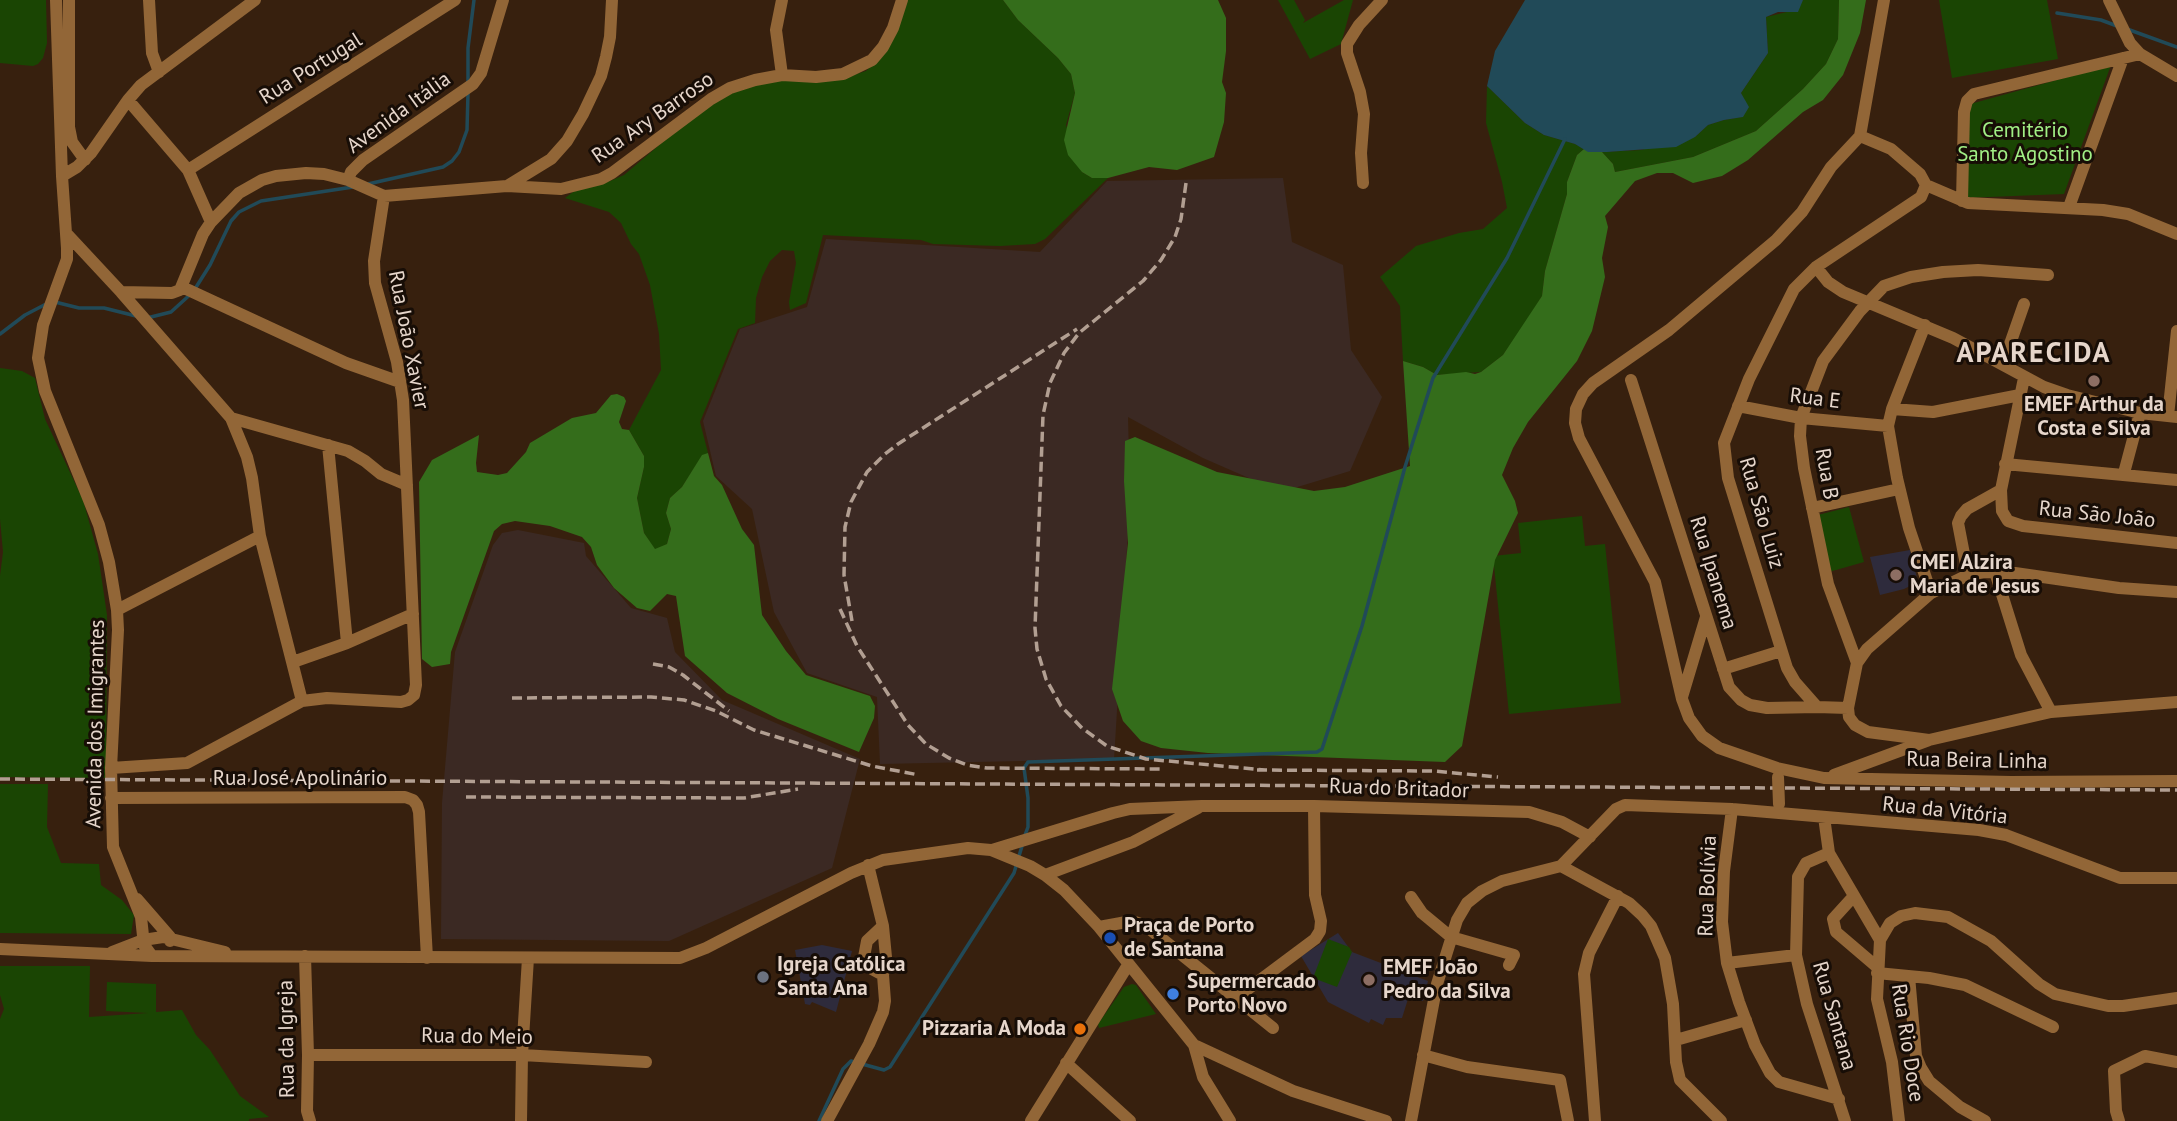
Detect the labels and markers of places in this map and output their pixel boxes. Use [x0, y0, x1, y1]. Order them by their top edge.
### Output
marker: EMEF Arthur da Costa e Silva [2086, 373, 2102, 389]
place label: EMEF Arthur da Costa e Silva [2024, 392, 2164, 442]
place label: CMEI Alzira Maria de Jesus [1910, 550, 2040, 600]
marker: CMEI Alzira Maria de Jesus [1888, 567, 1904, 583]
place label: Praça de Porto de Santana [1124, 913, 1254, 963]
marker: Praça de Porto de Santana [1102, 930, 1118, 946]
place label: Igreja Católica Santa Ana [777, 952, 905, 1002]
place label: EMEF João Pedro da Silva [1383, 955, 1511, 1005]
marker: Igreja Católica Santa Ana [755, 969, 771, 985]
place label: Supermercado Porto Novo [1187, 969, 1316, 1019]
marker: EMEF João Pedro da Silva [1361, 972, 1377, 988]
marker: Supermercado Porto Novo [1165, 986, 1181, 1002]
place label: Pizzaria A Moda [922, 1016, 1066, 1042]
marker: Pizzaria A Moda [1072, 1021, 1088, 1037]

